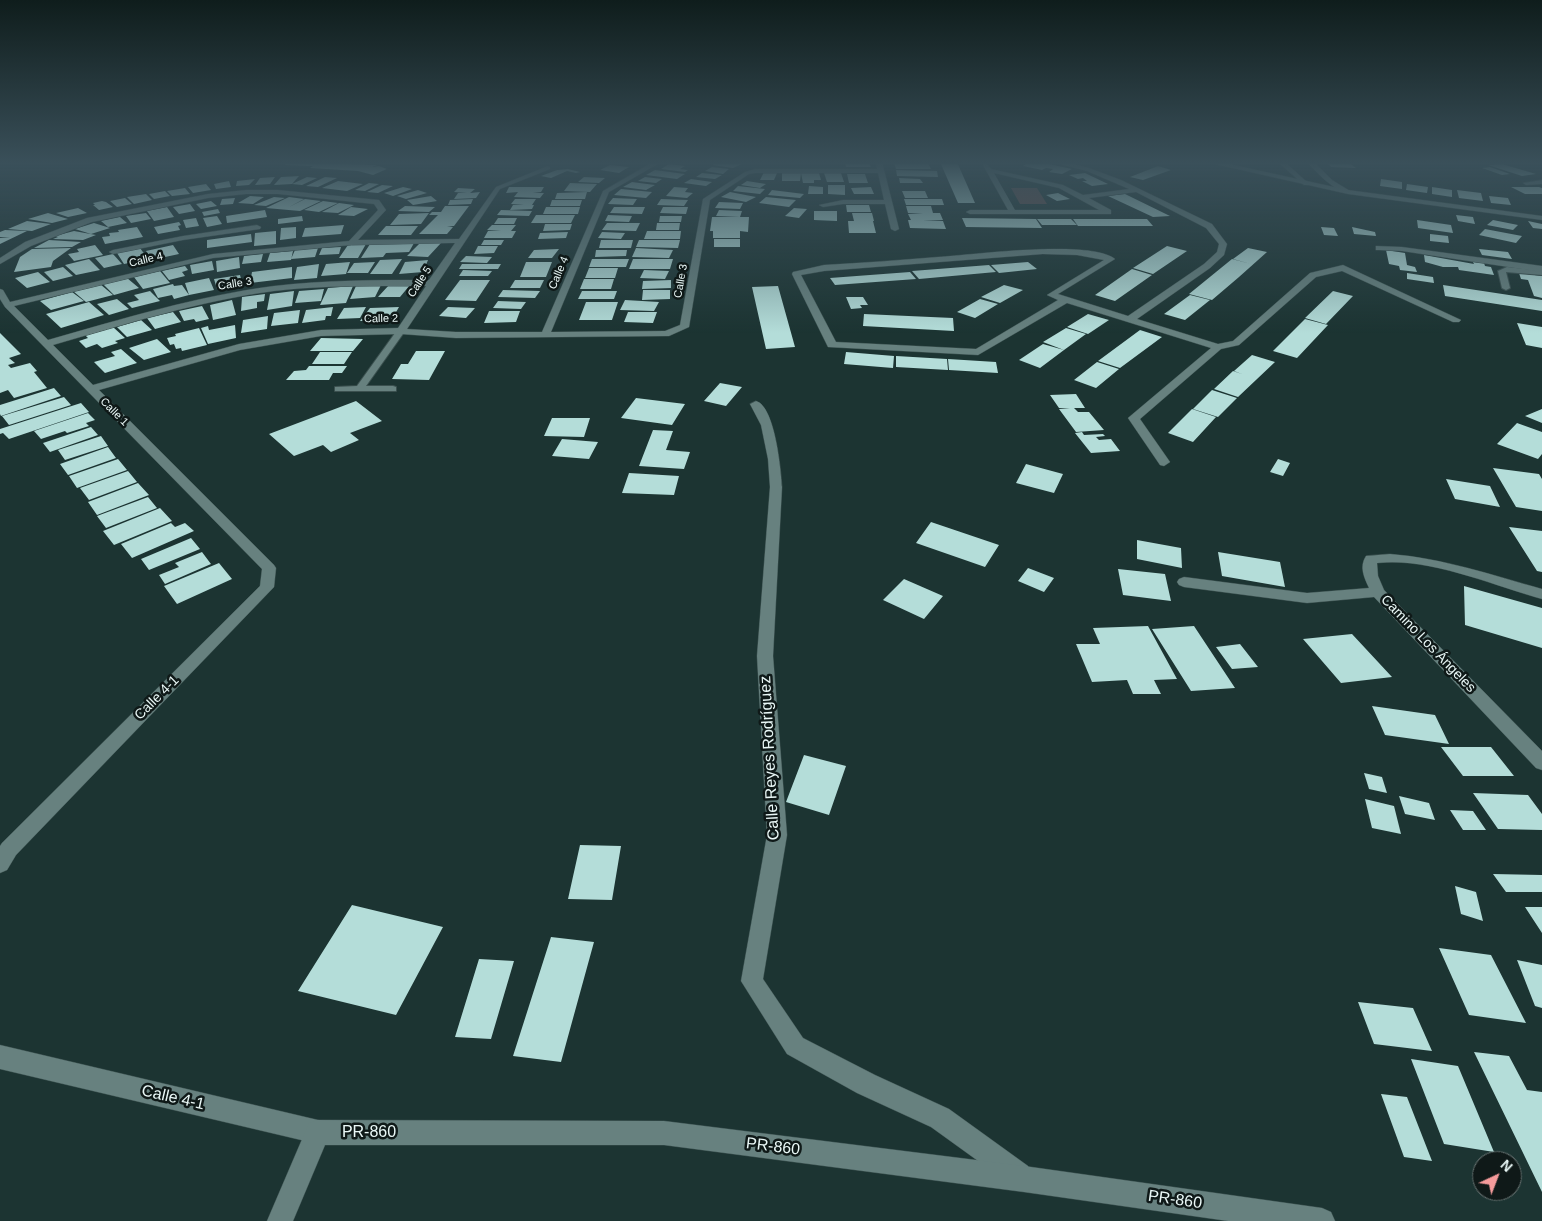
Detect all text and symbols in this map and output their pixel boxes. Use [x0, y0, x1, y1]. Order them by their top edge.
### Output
street label: Calle 4 [128, 250, 164, 270]
street label: Calle 4 [546, 255, 572, 291]
street label: Calle 3 [672, 263, 690, 299]
street label: Calle 5 [405, 264, 435, 300]
street label: Calle 3 [217, 275, 253, 293]
street label: Calle 2 [364, 312, 398, 326]
street label: Calle 1 [97, 395, 131, 429]
street label: Camino Los Ángeles [1377, 592, 1479, 696]
street label: Calle 4-1 [131, 672, 183, 724]
street label: Calle Reyes Rodríguez [756, 675, 784, 841]
street label: Calle 4-1 [140, 1081, 206, 1115]
street label: PR-860 [342, 1123, 396, 1143]
street label: PR-860 [745, 1134, 801, 1160]
north arrow [1472, 1151, 1522, 1201]
text: N [1497, 1156, 1516, 1175]
street label: PR-860 [1147, 1187, 1203, 1213]

